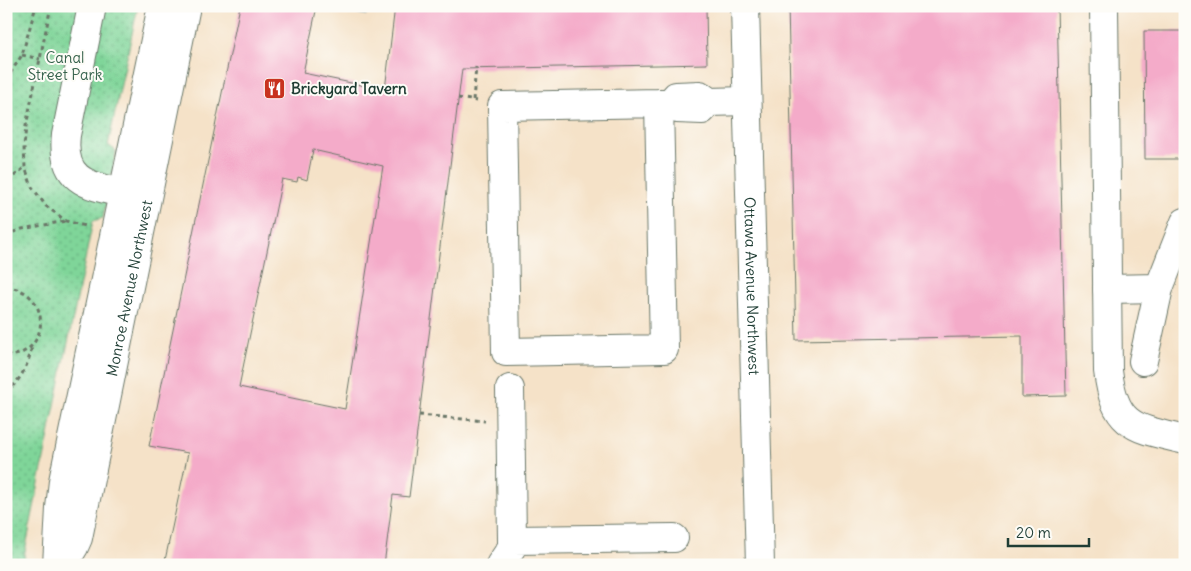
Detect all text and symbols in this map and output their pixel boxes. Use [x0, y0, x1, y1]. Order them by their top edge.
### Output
park label: Canal Street Park [28, 48, 103, 84]
restaurant icon: Brickyard Tavern [263, 76, 287, 100]
place label: Brickyard Tavern [291, 79, 407, 99]
street label: Ottawa Avenue Northwest [741, 196, 764, 375]
street label: Monroe Avenue Northwest [102, 198, 156, 378]
scale bar [1008, 516, 1090, 548]
text: 20 m [1016, 523, 1051, 542]

